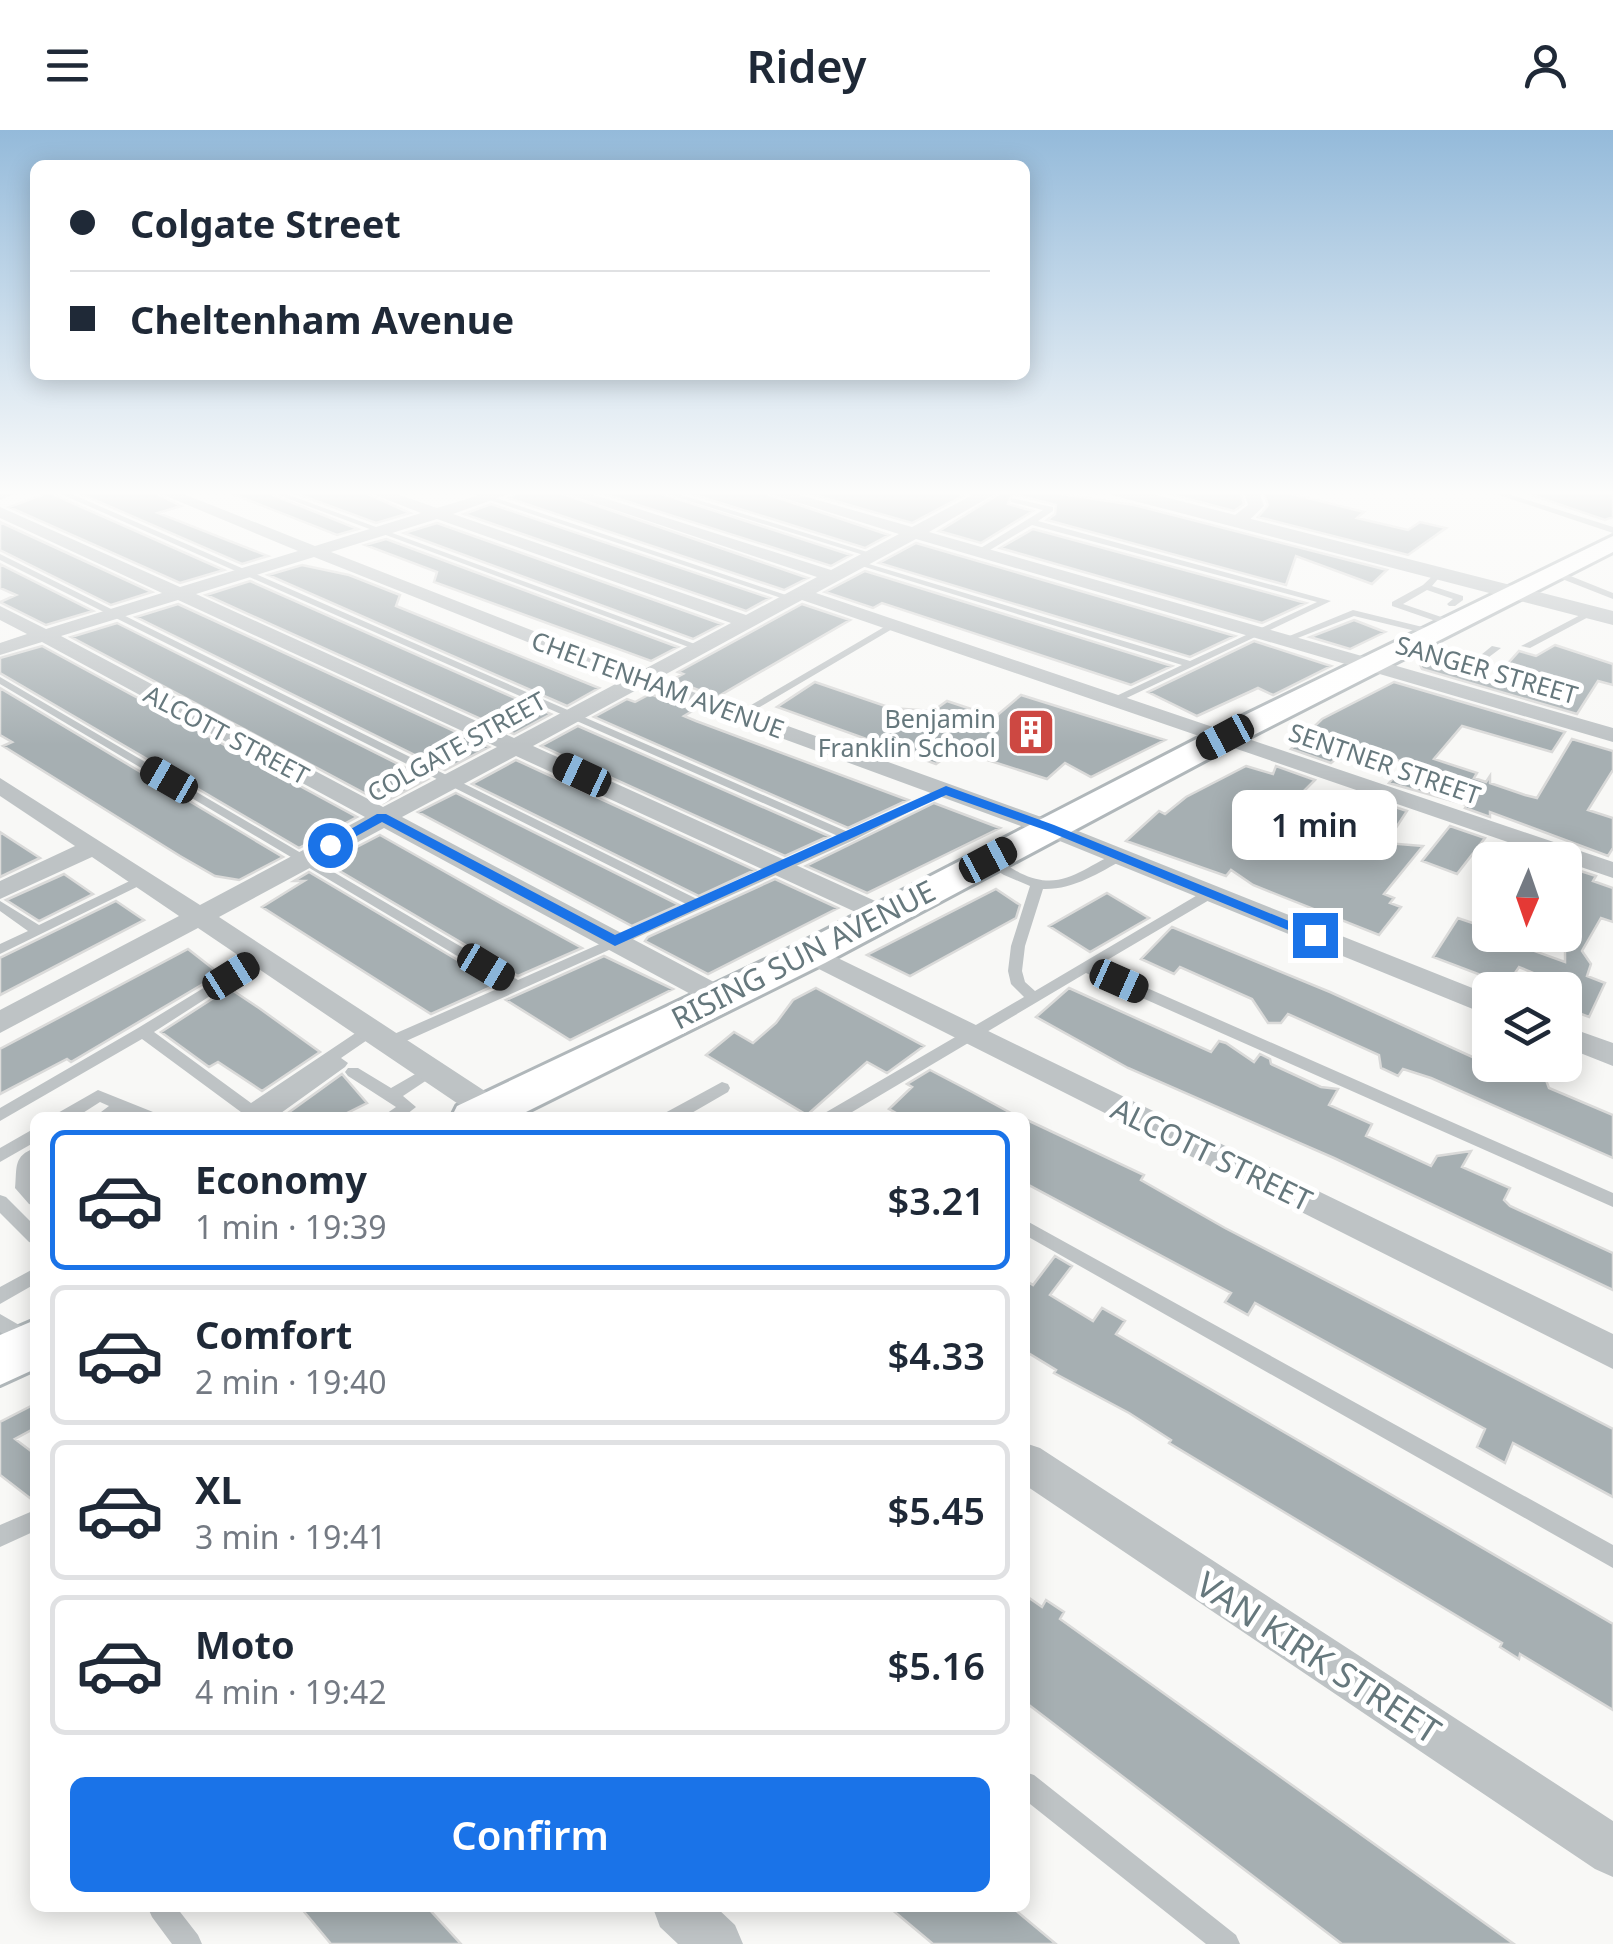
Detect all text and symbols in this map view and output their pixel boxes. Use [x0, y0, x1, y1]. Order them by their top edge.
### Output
text: Ridey [747, 35, 866, 96]
icon: menu [40, 38, 95, 93]
icon: person [1518, 38, 1573, 93]
text: Colgate Street [130, 197, 401, 249]
text: Cheltenham Avenue [130, 293, 514, 345]
street label: CHELTENHAM AVENUE [527, 622, 789, 746]
street label: SANGER STREET [1392, 627, 1582, 711]
street label: ALCOTT STREET [139, 676, 316, 792]
street label: COLGATE STREET [361, 683, 551, 809]
place label: Benjamin Franklin School [818, 701, 996, 764]
building icon: Benjamin Franklin School [1005, 706, 1057, 758]
car [1191, 710, 1259, 764]
street label: SENTNER STREET [1285, 714, 1485, 812]
car [548, 749, 616, 801]
car [136, 752, 202, 808]
callout: 1 min [1232, 790, 1398, 860]
text: 1 min [1271, 803, 1358, 846]
route start [308, 823, 353, 868]
car [954, 833, 1022, 887]
north arrow [1472, 842, 1582, 952]
map controls [1472, 842, 1582, 1082]
street label: RISING SUN AVENUE [664, 870, 942, 1038]
route end [1293, 913, 1338, 958]
car [453, 939, 519, 995]
car [198, 947, 264, 1005]
car [1085, 955, 1153, 1007]
button: layers [1472, 972, 1582, 1082]
street label: ALCOTT STREET [1105, 1088, 1320, 1221]
text: Economy [195, 1153, 367, 1205]
icon: car [75, 1155, 165, 1245]
text: $3.21 [888, 1174, 985, 1226]
text: 1 min · 19:39 [195, 1205, 387, 1248]
text: Comfort [195, 1308, 352, 1360]
icon: car [75, 1310, 165, 1400]
text: $4.33 [888, 1329, 985, 1381]
text: 2 min · 19:40 [195, 1360, 387, 1403]
text: XL [195, 1463, 242, 1515]
icon: car [75, 1465, 165, 1555]
text: $5.45 [888, 1484, 985, 1536]
text: 3 min · 19:41 [195, 1515, 387, 1558]
street label: VAN KIRK STREET [1188, 1560, 1451, 1754]
text: Moto [195, 1618, 295, 1670]
icon: car [75, 1620, 165, 1710]
text: $5.16 [888, 1639, 985, 1691]
text: 4 min · 19:42 [195, 1670, 387, 1713]
button: Confirm [70, 1777, 990, 1892]

